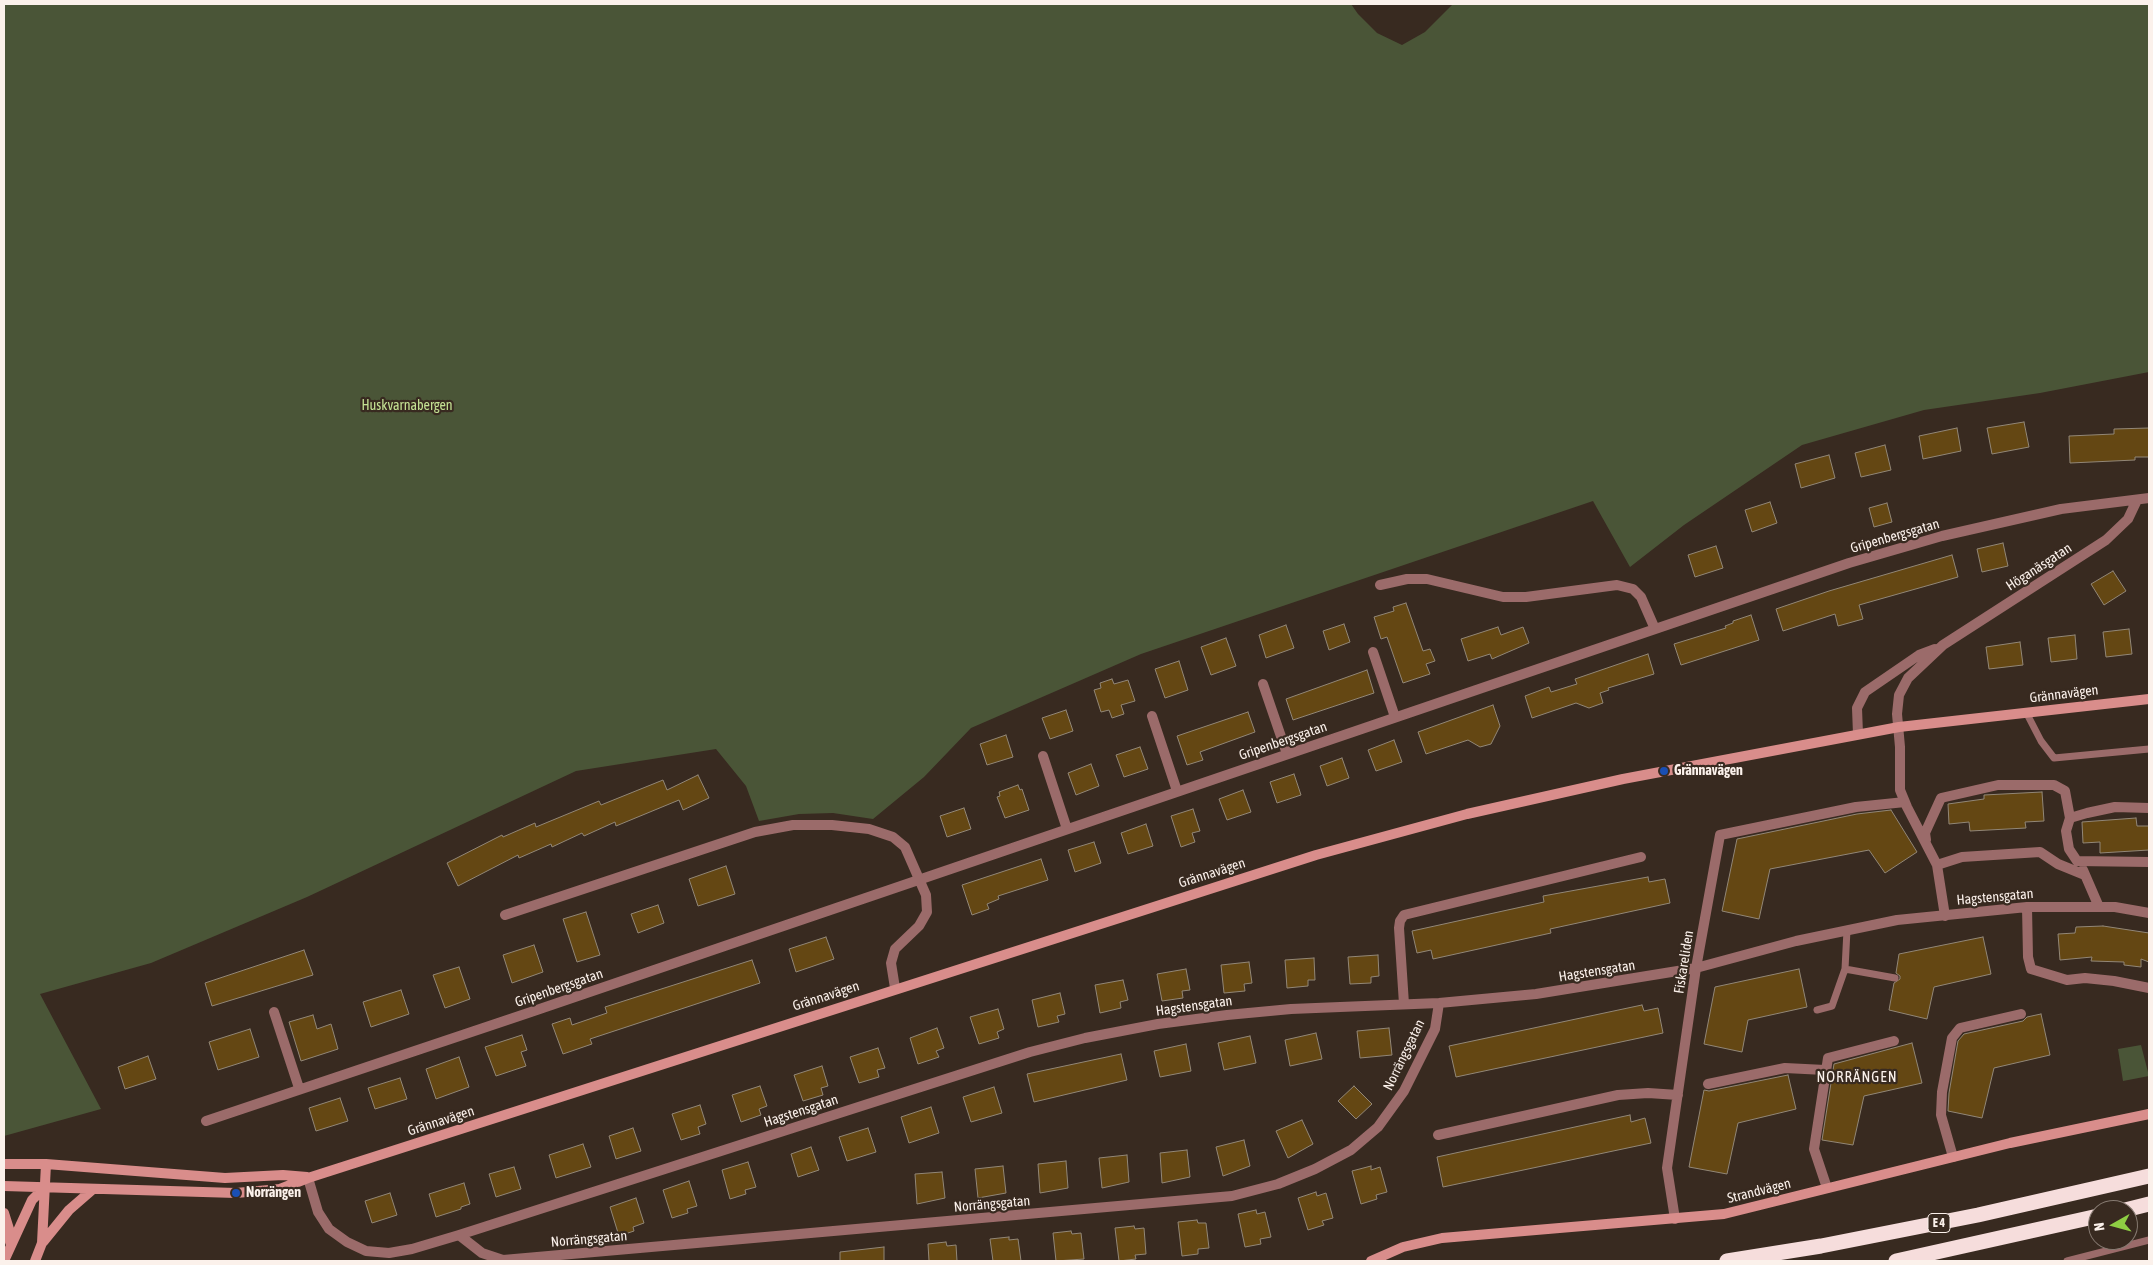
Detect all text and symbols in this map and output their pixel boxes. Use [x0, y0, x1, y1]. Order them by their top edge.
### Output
park label: Huskvarnabergen [361, 398, 453, 414]
street label: Gripenbergsgatan [1849, 515, 1941, 557]
street label: Höganäsgatan [2003, 540, 2075, 594]
street label: Grännavägen [2029, 681, 2099, 707]
street label: Gripenbergsgatan [1237, 718, 1329, 764]
place label: Grännavägen [1674, 763, 1743, 779]
marker: Grännavägen [1658, 765, 1670, 777]
street label: Grännavägen [1177, 854, 1247, 892]
street label: Hagstensgatan [1956, 885, 2034, 909]
street label: Fiskareliden [1671, 929, 1697, 995]
street label: Hagstensgatan [1558, 957, 1636, 985]
street label: Gripenbergsgatan [513, 965, 605, 1011]
street label: Grännavägen [791, 977, 861, 1015]
street label: Hagstensgatan [1155, 992, 1233, 1020]
street label: Norrängsgatan [1380, 1017, 1428, 1093]
district label: NORRÄNGEN [1815, 1068, 1899, 1086]
street label: Hagstensgatan [762, 1091, 840, 1131]
street label: Grännavägen [406, 1102, 476, 1140]
street label: Strandvägen [1726, 1175, 1792, 1207]
place label: Norrängen [246, 1185, 301, 1201]
marker: Norrängen [230, 1187, 242, 1199]
street label: Norrängsgatan [953, 1192, 1031, 1216]
north arrow [2088, 1200, 2138, 1250]
road number: E 4 [1928, 1214, 1950, 1232]
text: N [2091, 1222, 2108, 1232]
street label: Norrängsgatan [550, 1227, 628, 1251]

